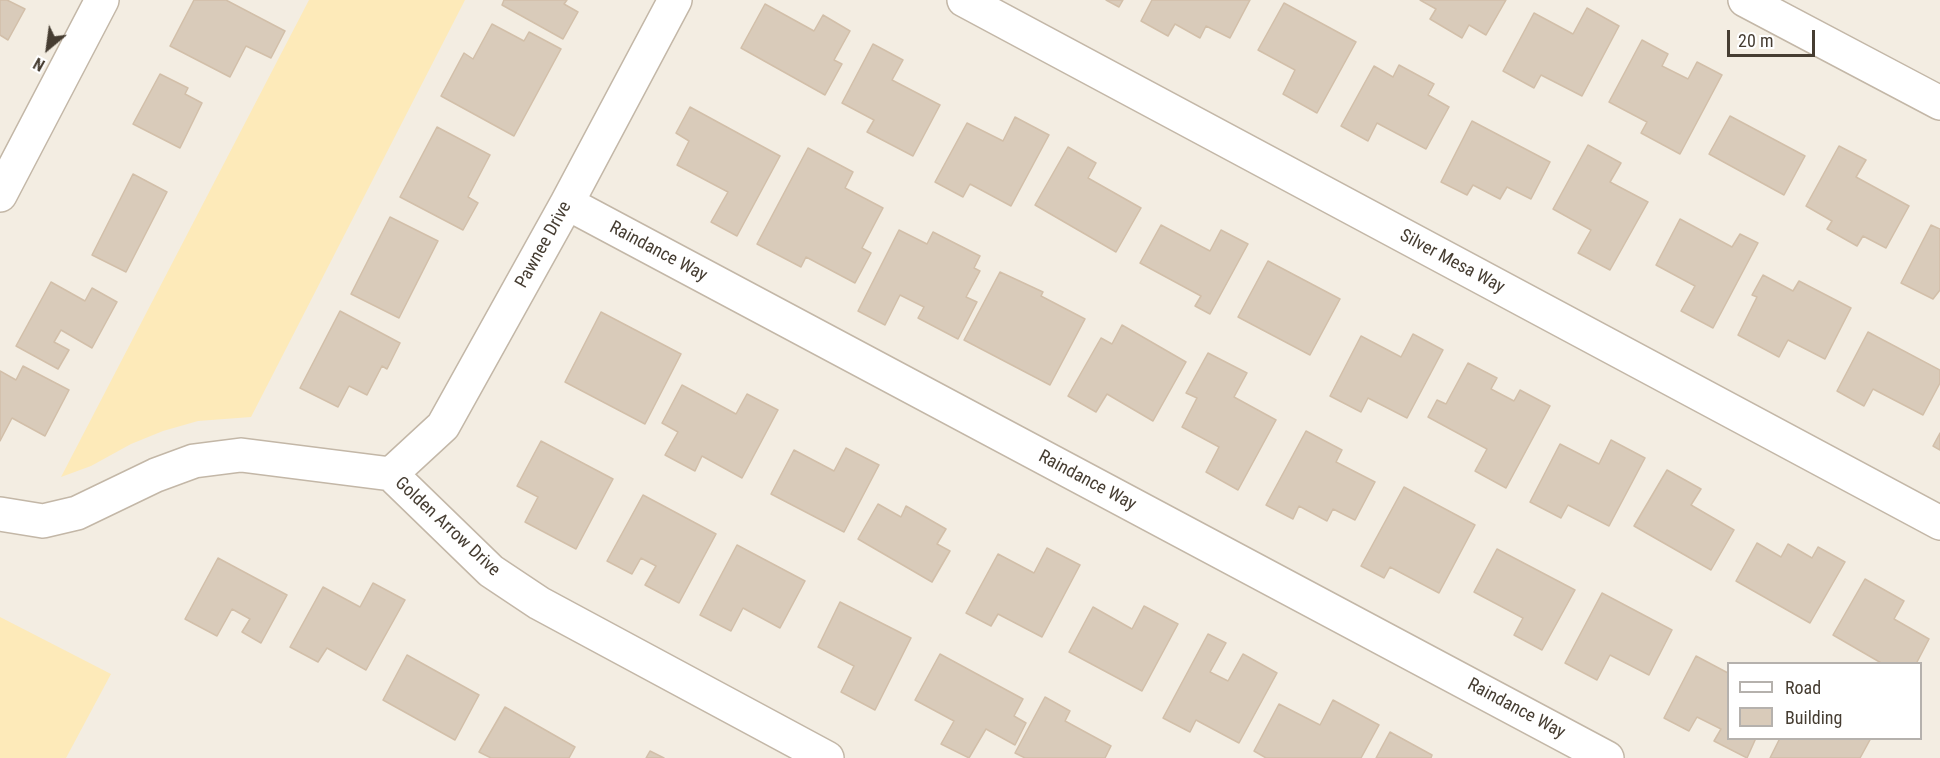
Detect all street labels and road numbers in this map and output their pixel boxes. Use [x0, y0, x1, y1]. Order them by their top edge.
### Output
street label: Pawnee Drive [511, 198, 577, 292]
street label: Raindance Way [605, 217, 711, 287]
street label: Silver Mesa Way [1396, 225, 1508, 299]
street label: Raindance Way [1034, 446, 1140, 516]
street label: Golden Arrow Drive [390, 473, 504, 581]
street label: Raindance Way [1463, 674, 1569, 744]

